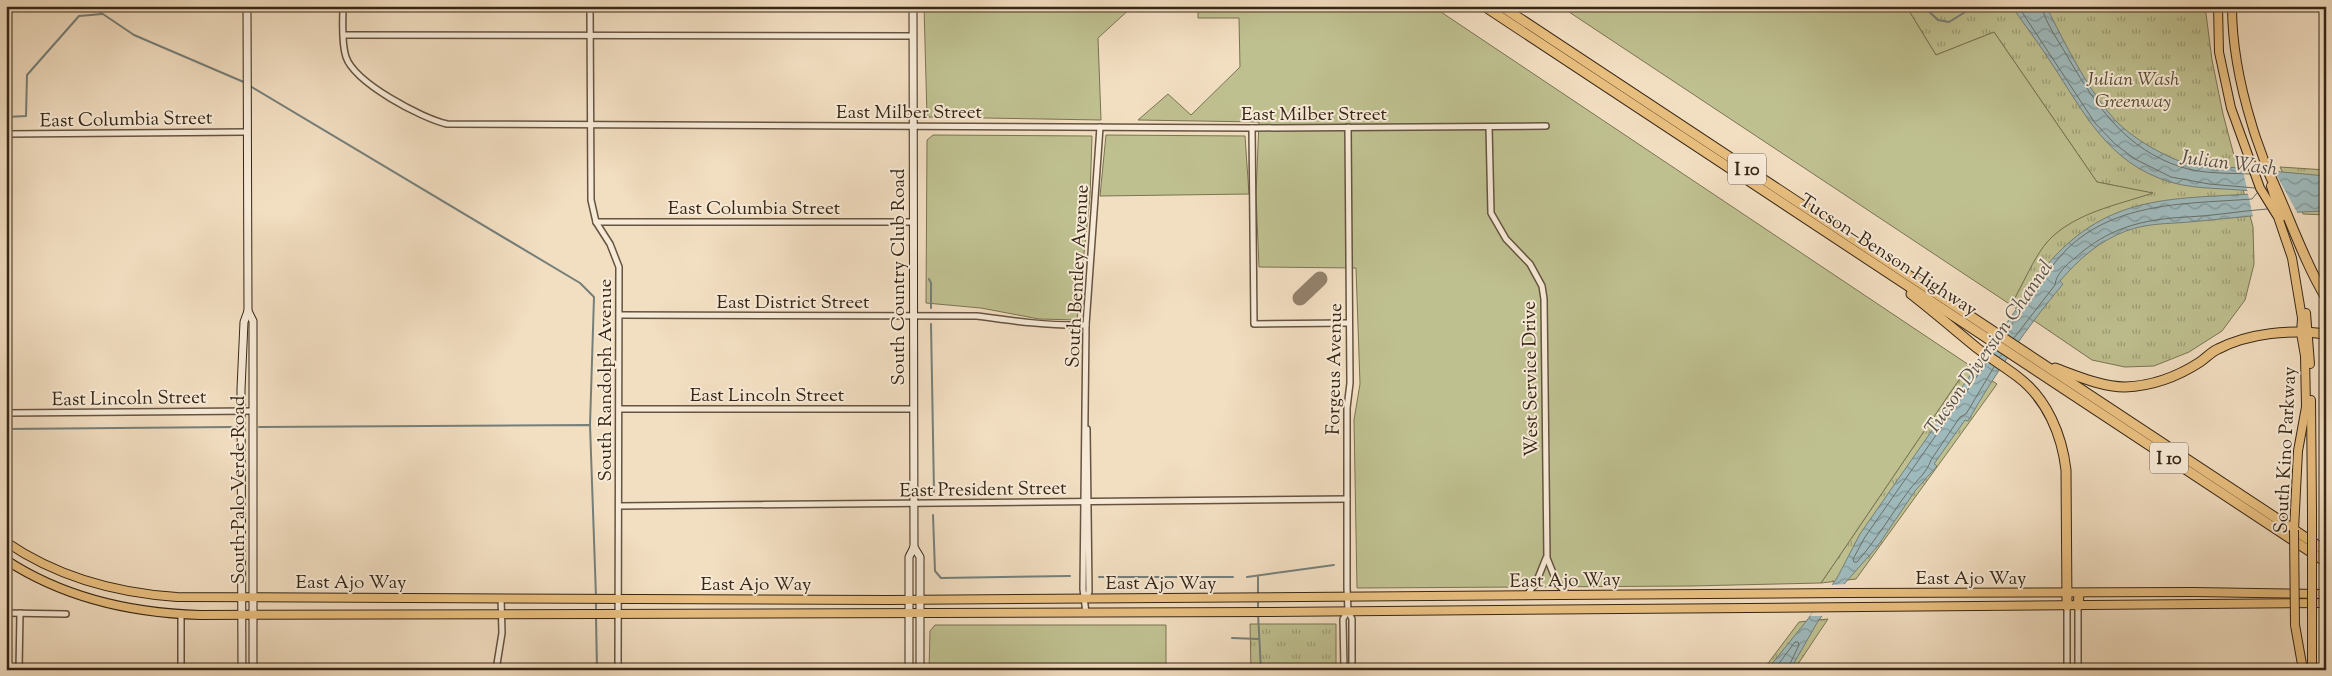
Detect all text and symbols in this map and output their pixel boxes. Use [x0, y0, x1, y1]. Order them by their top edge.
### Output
park label: Julian Wash Greenway [2086, 67, 2180, 116]
street label: East Milber Street [836, 100, 983, 127]
street label: East Milber Street [1241, 102, 1388, 129]
street label: East Columbia Street [40, 105, 213, 136]
water label: Julian Wash [2177, 144, 2279, 185]
road number: I 10 [1728, 153, 1766, 184]
street label: South Country Club Road [886, 168, 913, 386]
street label: South Bentley Avenue [1060, 184, 1097, 368]
street label: Tucson–Benson Highway [1793, 188, 1982, 324]
street label: East Columbia Street [668, 196, 841, 223]
water label: Tucson Diversion Channel [1919, 255, 2061, 442]
street label: South Randolph Avenue [593, 278, 620, 481]
street label: East District Street [716, 290, 870, 317]
street label: West Service Drive [1517, 301, 1546, 457]
street label: Forgeus Avenue [1321, 303, 1350, 435]
street label: South Kino Parkway [2269, 365, 2304, 534]
street label: East Lincoln Street [690, 383, 845, 410]
street label: East Lincoln Street [51, 385, 207, 414]
street label: South Palo Verde Road [226, 395, 253, 584]
road number: I 10 [2150, 442, 2188, 473]
street label: East President Street [899, 476, 1068, 505]
street label: East Ajo Way [1915, 566, 2027, 593]
street label: East Ajo Way [1509, 567, 1621, 596]
street label: East Ajo Way [295, 570, 407, 597]
street label: East Ajo Way [1105, 571, 1217, 598]
street label: East Ajo Way [700, 572, 812, 599]

